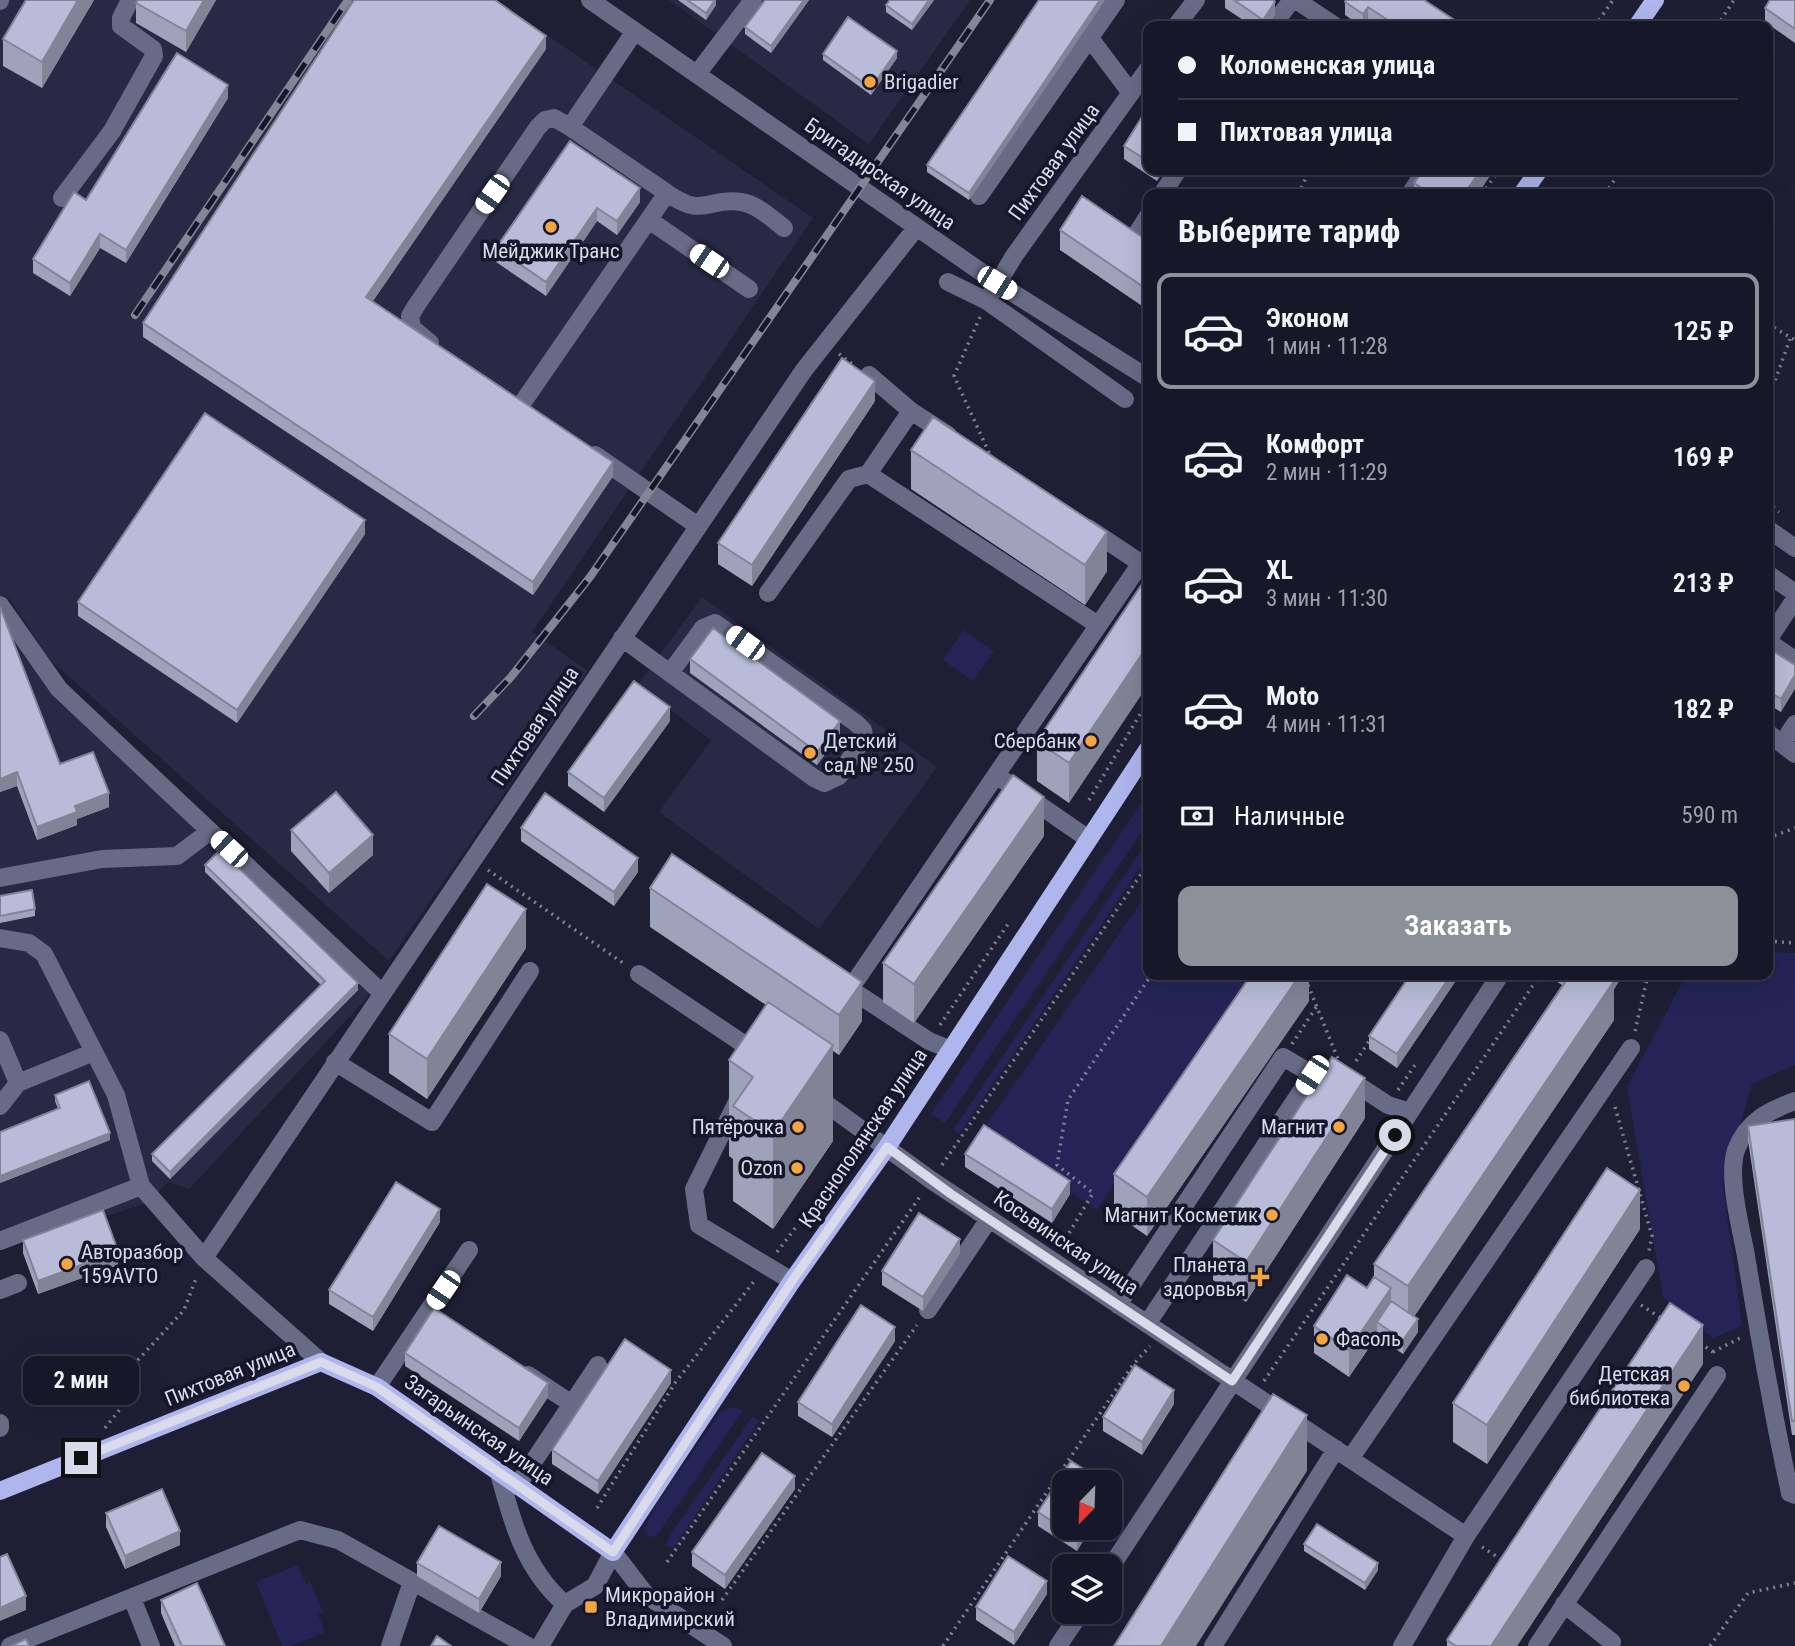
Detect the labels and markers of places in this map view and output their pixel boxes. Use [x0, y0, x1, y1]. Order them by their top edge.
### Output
place label: Brigadier [884, 70, 959, 94]
marker: Brigadier [862, 74, 878, 90]
marker: Мейджик Транс [543, 219, 559, 235]
place label: Мейджик Транс [482, 239, 620, 263]
place label: Детский сад № 250 [824, 729, 914, 777]
place label: Сбербанк [994, 729, 1077, 753]
marker: Сбербанк [1083, 733, 1099, 749]
marker: Детский сад № 250 [802, 745, 818, 761]
place label: Пятёрочка [692, 1115, 784, 1139]
place label: Магнит [1261, 1115, 1325, 1139]
marker: Пятёрочка [790, 1119, 806, 1135]
marker: Магнит [1331, 1119, 1347, 1135]
place label: Ozon [741, 1156, 783, 1180]
marker: Ozon [789, 1160, 805, 1176]
place label: Магнит Косметик [1104, 1203, 1258, 1227]
marker: Магнит Косметик [1264, 1207, 1280, 1223]
place label: Авторазбор 159AVTO [81, 1240, 183, 1288]
place label: Планета здоровья [1163, 1253, 1246, 1301]
marker: Авторазбор 159AVTO [59, 1256, 75, 1272]
marker: Планета здоровья [1252, 1269, 1268, 1285]
place label: Фасоль [1336, 1327, 1401, 1351]
marker: Фасоль [1314, 1331, 1330, 1347]
place label: Детская библиотека [1569, 1362, 1670, 1410]
marker: Детская библиотека [1676, 1378, 1692, 1394]
place label: Микрорайон Владимирский [605, 1583, 735, 1631]
marker: Микрорайон Владимирский [583, 1599, 599, 1615]

